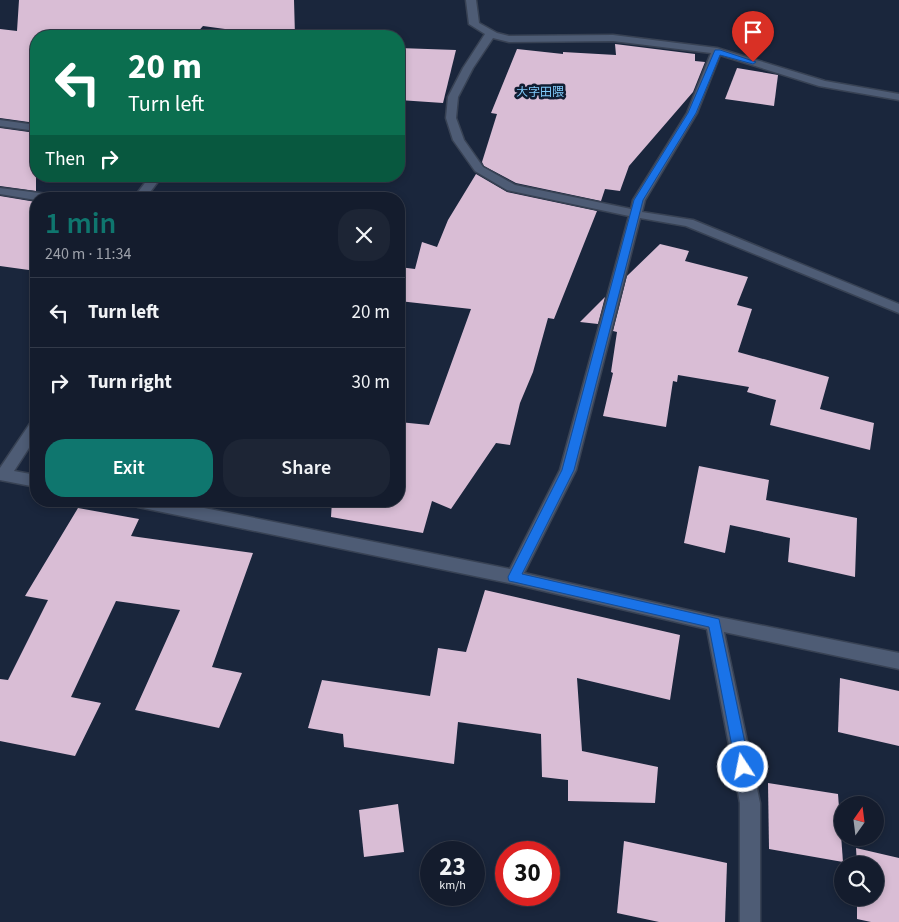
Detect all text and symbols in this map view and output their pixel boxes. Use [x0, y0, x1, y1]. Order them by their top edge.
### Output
pin [732, 11, 774, 62]
icon: arrive [739, 18, 767, 46]
text: 20 m [128, 42, 202, 92]
icon: left [45, 50, 110, 115]
district label: 大字田隈 [516, 84, 564, 101]
text: Turn left [128, 88, 204, 120]
icon: right [95, 145, 123, 173]
text: Then [45, 146, 85, 173]
text: 1 min [45, 202, 116, 245]
button: close [338, 209, 390, 261]
text: 240 m · 11:34 [45, 243, 132, 265]
icon: left [45, 299, 73, 327]
text: Turn left [88, 299, 159, 326]
text: 20 m [352, 299, 390, 326]
icon: right [45, 369, 73, 397]
text: Turn right [88, 369, 172, 396]
text: 30 m [352, 369, 390, 396]
button: Exit [45, 439, 213, 497]
button: Share [223, 439, 390, 497]
position arrow [716, 740, 768, 792]
north arrow [834, 796, 884, 846]
map controls [834, 796, 884, 906]
speed limit sign: 30 [495, 841, 560, 906]
text: 23 [439, 849, 466, 885]
button: search [834, 856, 884, 906]
text: km/h [439, 877, 466, 894]

